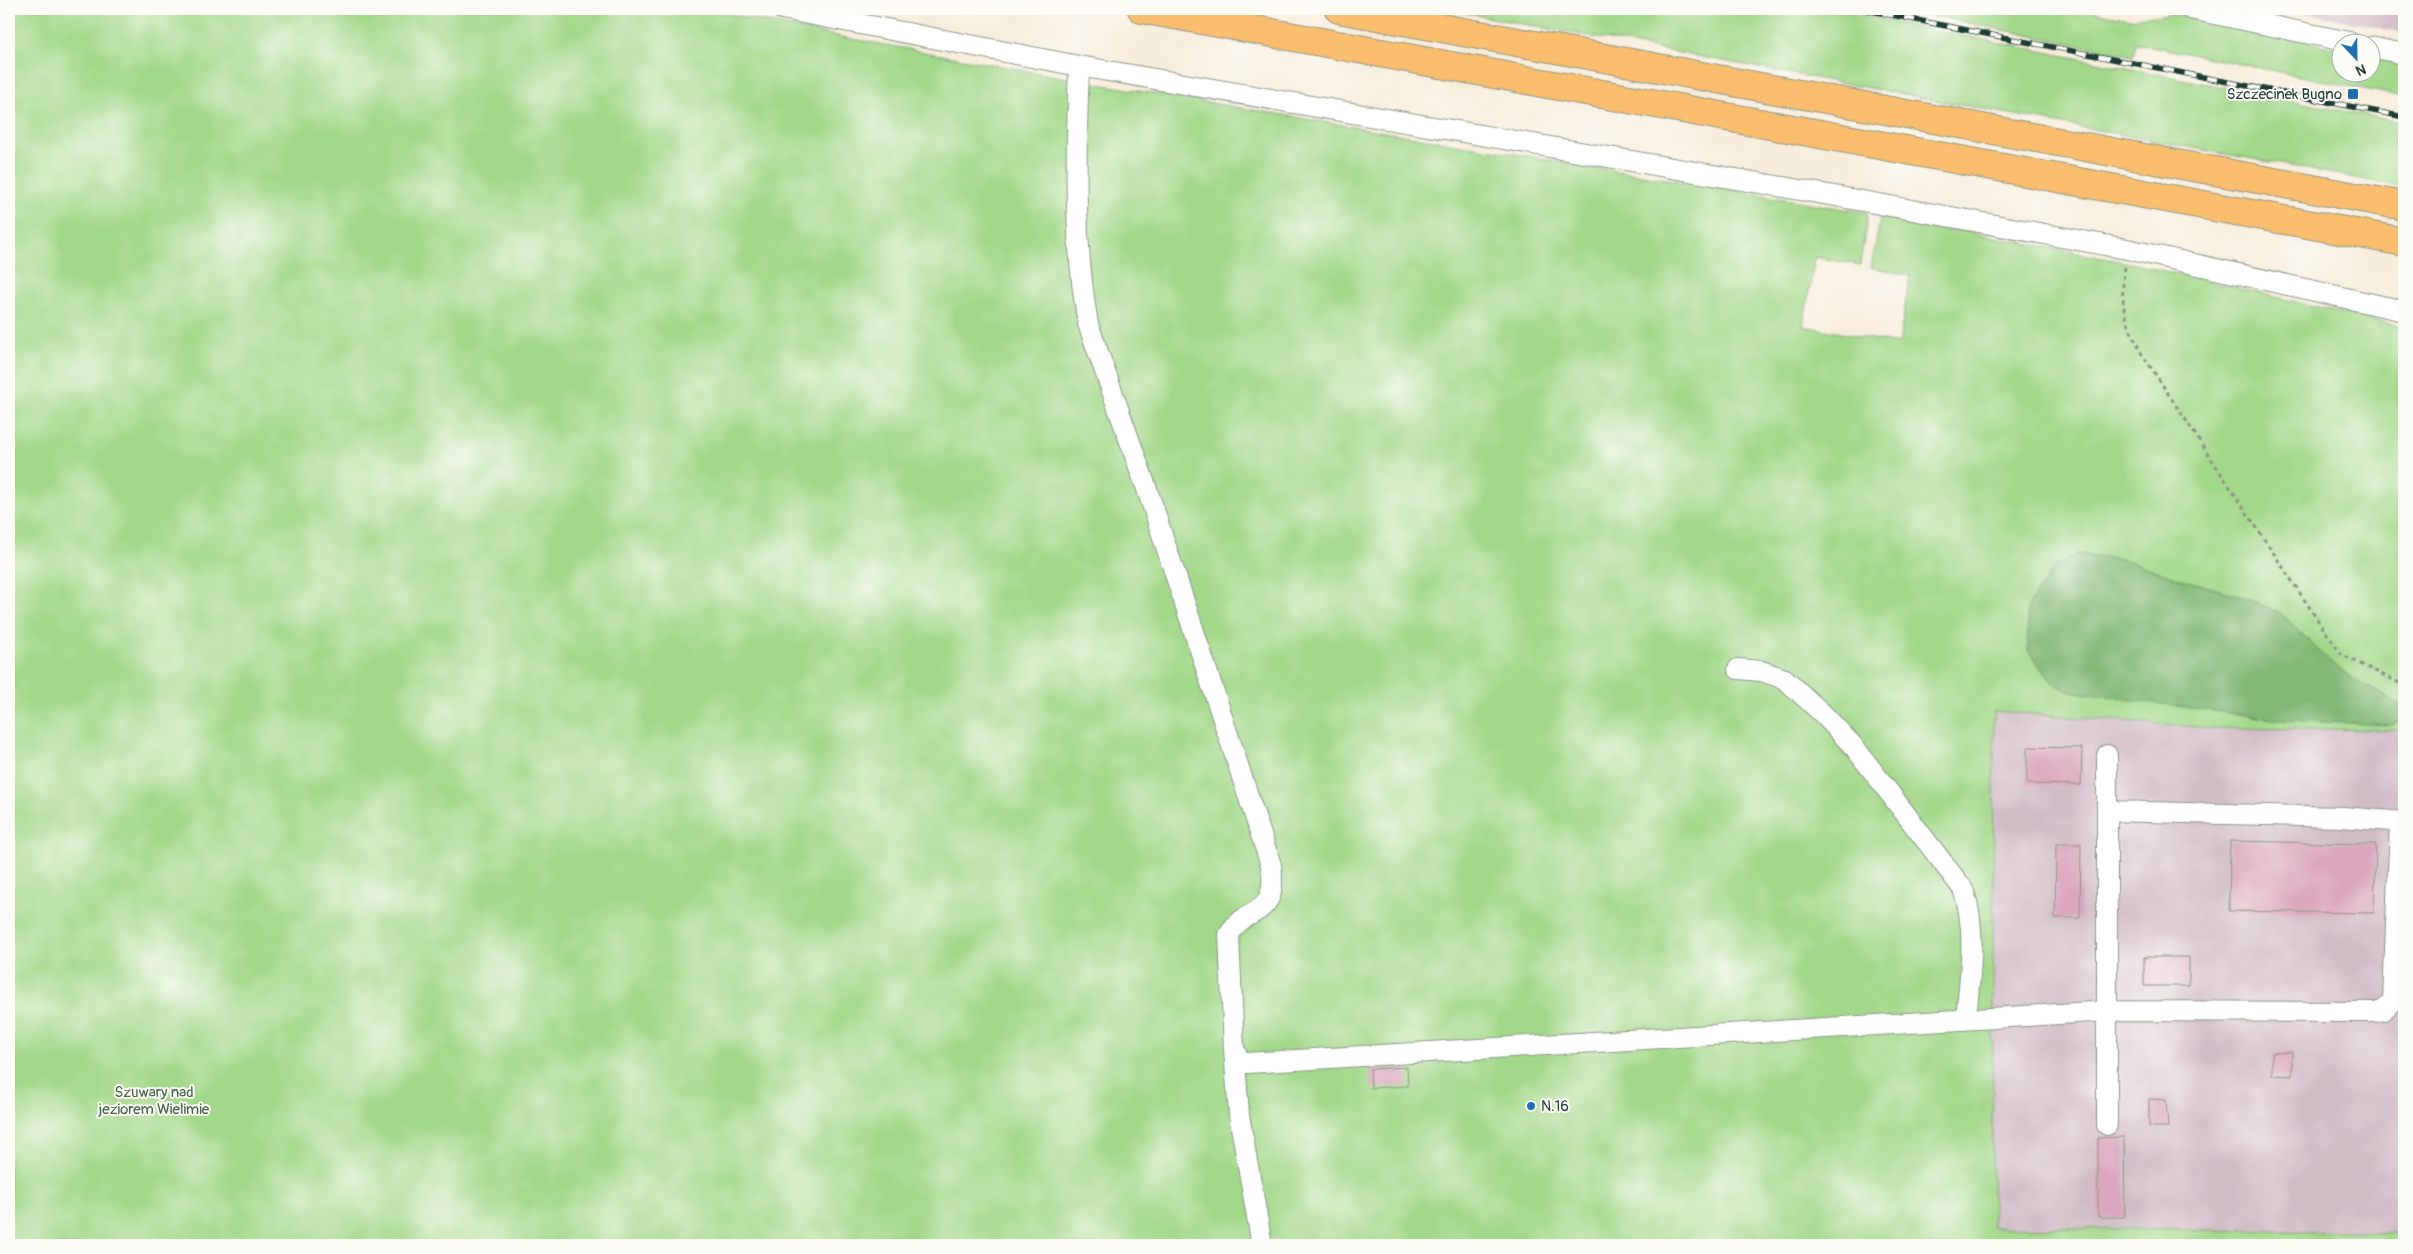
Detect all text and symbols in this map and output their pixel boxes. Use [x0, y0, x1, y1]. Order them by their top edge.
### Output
north arrow [2330, 32, 2380, 82]
text: N [2353, 60, 2368, 79]
place label: Szczecinek Bugno [2227, 85, 2342, 104]
marker: Szczecinek Bugno [2346, 87, 2360, 101]
park label: Szuwary nad jeziorem Wielimie [98, 1083, 210, 1119]
place label: N.16 [1541, 1097, 1569, 1116]
marker: N.16 [1525, 1100, 1537, 1112]

